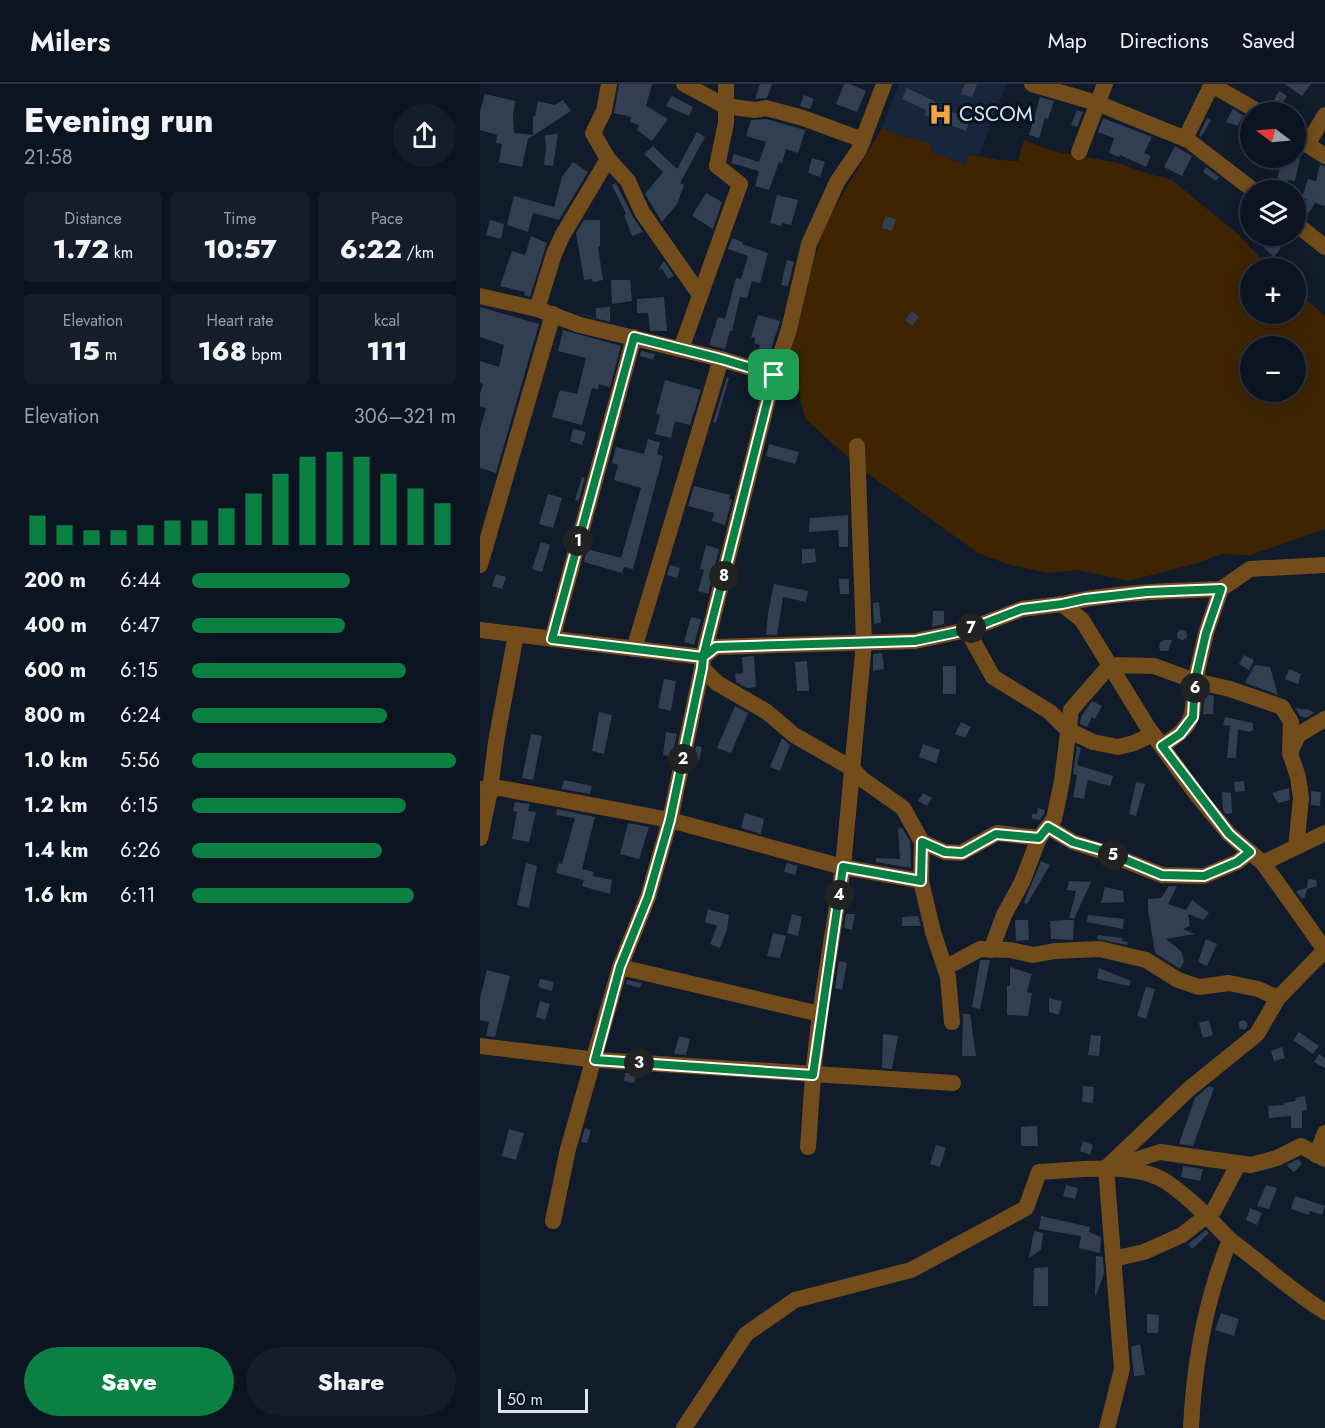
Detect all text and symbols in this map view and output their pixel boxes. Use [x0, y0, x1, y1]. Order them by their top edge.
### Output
text: Milers [30, 21, 111, 62]
text: Map [1048, 26, 1087, 56]
text: Directions [1120, 26, 1209, 56]
text: Saved [1242, 26, 1295, 56]
text: Evening run [24, 97, 214, 144]
place label: CSCOM [959, 99, 1033, 129]
hospital icon: CSCOM [928, 101, 954, 127]
north arrow [1240, 102, 1306, 168]
map controls [1240, 102, 1306, 402]
button: share [393, 104, 456, 167]
text: 21:58 [24, 143, 73, 172]
button: layers [1240, 180, 1306, 246]
text: Distance [64, 207, 122, 230]
text: Time [224, 207, 256, 230]
text: Pace [371, 207, 403, 230]
text: 1.72 [53, 230, 109, 268]
text: 10:57 [203, 230, 277, 268]
text: 6:22 [340, 230, 402, 268]
text: km [109, 241, 133, 264]
text: /km [402, 241, 434, 264]
button: + [1240, 258, 1306, 324]
text: Elevation [63, 309, 123, 332]
text: Heart rate [207, 309, 273, 332]
text: kcal [374, 309, 400, 332]
text: 15 [69, 332, 100, 370]
text: 168 [198, 332, 247, 370]
text: 111 [366, 332, 408, 370]
button: − [1240, 336, 1306, 402]
text: m [100, 343, 117, 366]
text: bpm [247, 343, 282, 366]
pin [748, 349, 799, 400]
icon: arrive [757, 358, 790, 391]
text: Elevation [24, 402, 99, 431]
text: 306–321 m [354, 402, 456, 431]
pin: 1 [563, 526, 593, 556]
text: 1 [574, 529, 582, 552]
pin: 8 [709, 561, 739, 591]
text: 8 [719, 564, 729, 587]
text: 200 m [24, 566, 86, 595]
text: 6:44 [120, 566, 161, 595]
text: 400 m [24, 611, 87, 640]
text: 6:47 [120, 611, 160, 640]
pin: 7 [956, 613, 986, 643]
text: 7 [966, 616, 976, 639]
text: 600 m [24, 656, 86, 685]
text: 6:15 [120, 656, 158, 685]
pin: 6 [1180, 673, 1210, 703]
text: 6 [1190, 676, 1200, 699]
text: 800 m [24, 701, 85, 730]
text: 6:24 [120, 701, 161, 730]
pin: 2 [668, 744, 698, 774]
text: 1.0 km [24, 746, 88, 775]
text: 5:56 [120, 746, 160, 775]
text: 2 [678, 747, 688, 770]
text: 1.2 km [24, 791, 88, 820]
text: 6:15 [120, 791, 158, 820]
text: 1.4 km [24, 836, 89, 865]
text: 6:26 [120, 836, 160, 865]
pin: 5 [1098, 840, 1128, 870]
text: 5 [1108, 843, 1118, 866]
pin: 4 [824, 880, 854, 910]
text: 1.6 km [24, 881, 88, 910]
text: 6:11 [120, 881, 156, 910]
text: 4 [833, 883, 845, 906]
pin: 3 [624, 1048, 654, 1078]
text: 3 [634, 1051, 644, 1074]
button: Save [24, 1347, 234, 1416]
button: Share [246, 1347, 456, 1416]
scale bar [498, 1386, 588, 1414]
text: 50 m [507, 1388, 543, 1411]

